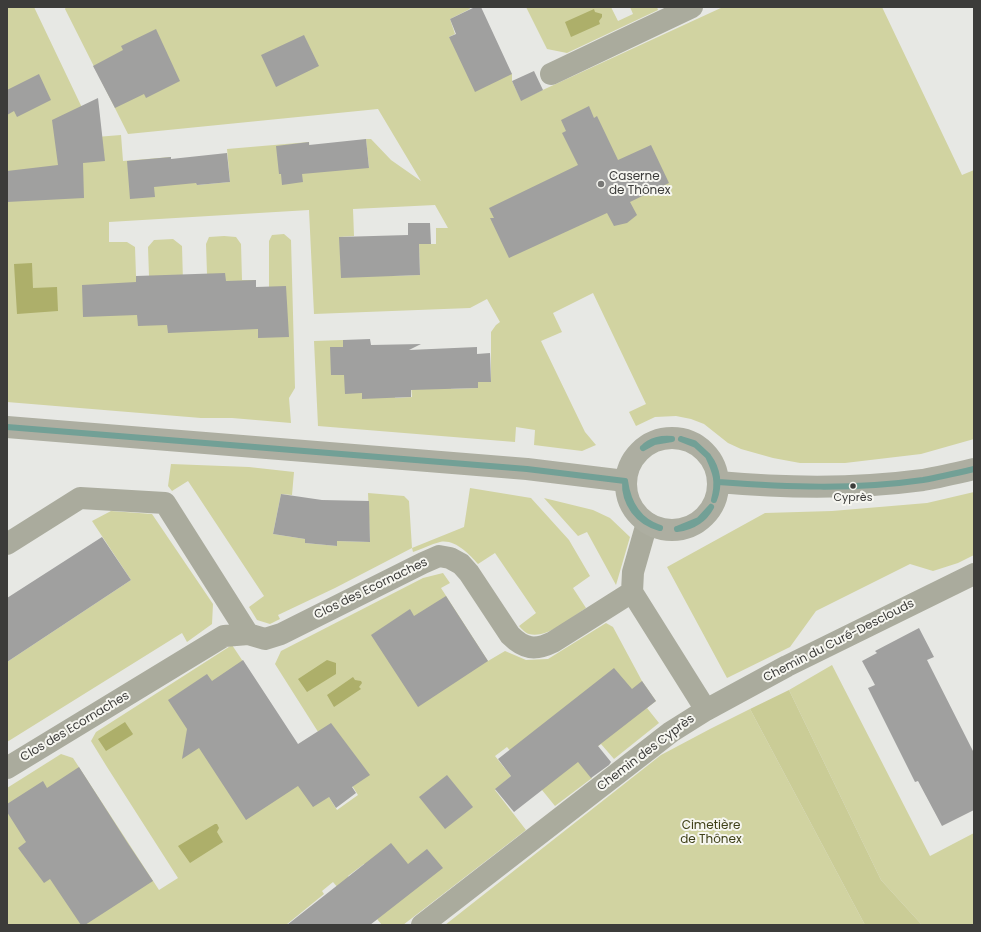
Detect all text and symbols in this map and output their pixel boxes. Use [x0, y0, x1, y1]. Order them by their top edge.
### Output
place label: Caserne de Thônex [609, 170, 670, 198]
marker: Caserne de Thônex [596, 179, 606, 189]
marker: Cyprès [848, 481, 858, 491]
place label: Cyprès [834, 491, 872, 505]
street label: Clos des Ecornaches [312, 555, 430, 623]
street label: Chemin du Curé-Desclouds [761, 597, 917, 685]
street label: Clos des Ecornaches [18, 689, 132, 765]
street label: Chemin des Cyprès [595, 712, 697, 794]
park label: Cimetière de Thônex [680, 819, 742, 847]

